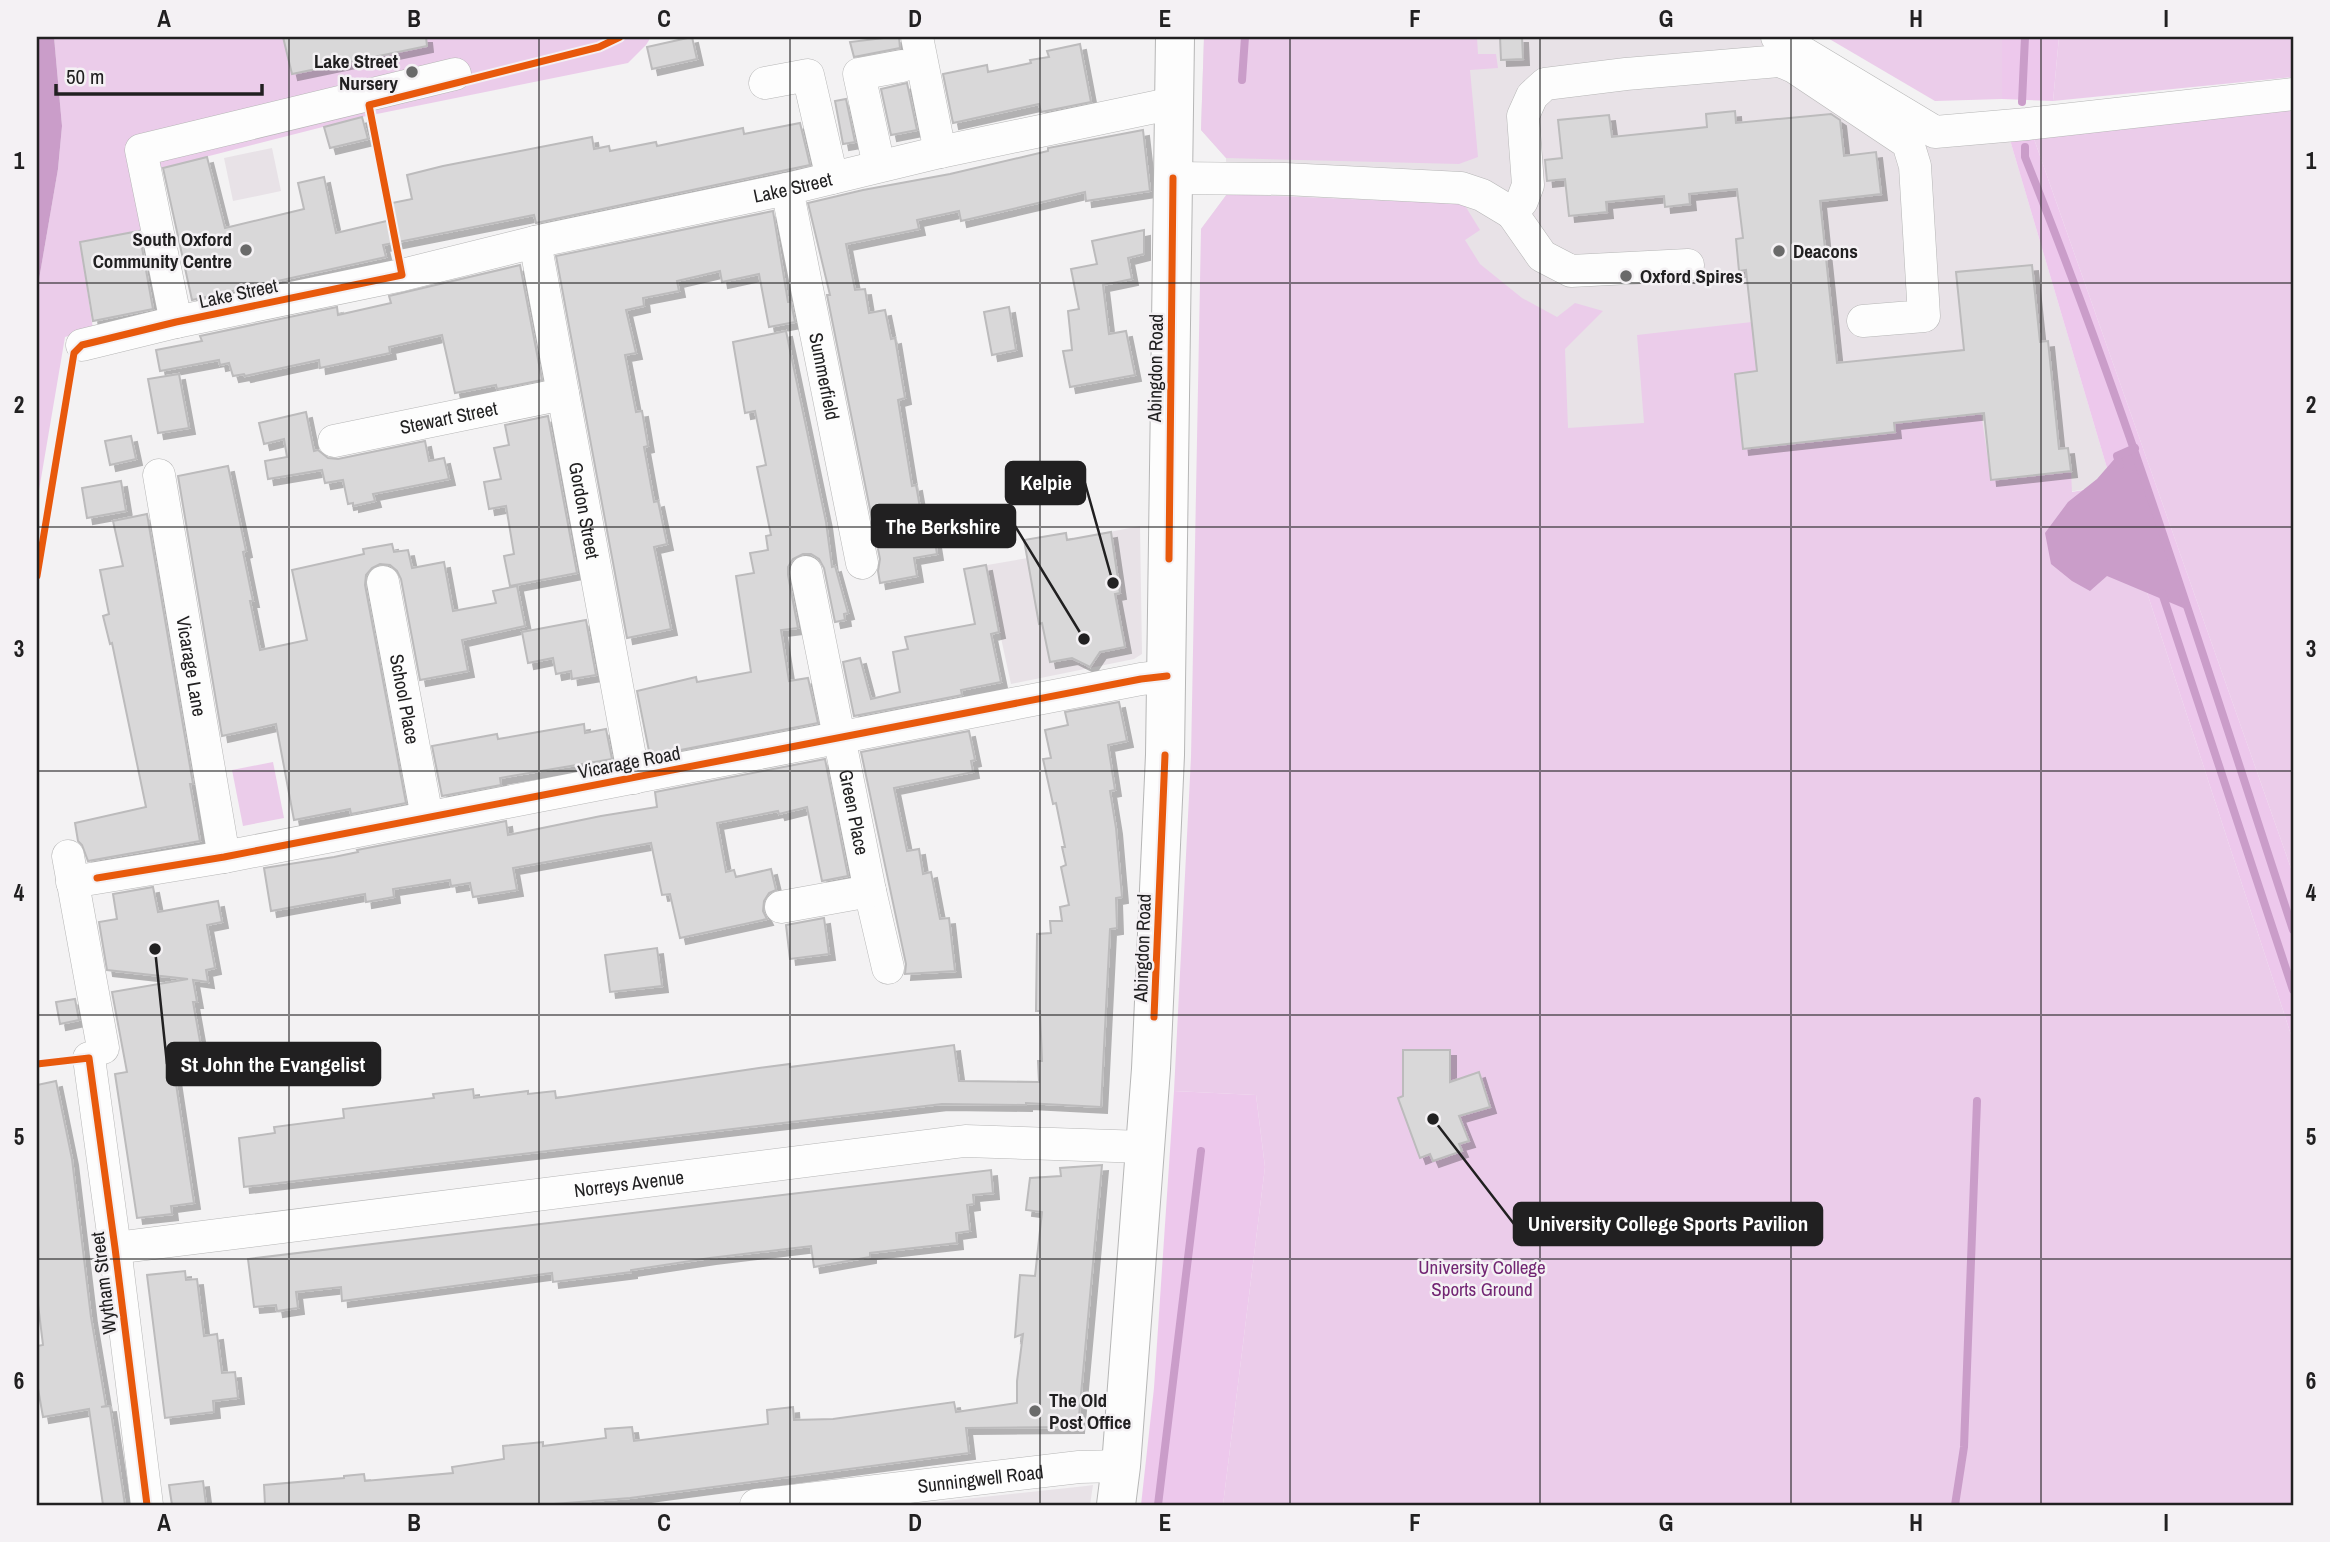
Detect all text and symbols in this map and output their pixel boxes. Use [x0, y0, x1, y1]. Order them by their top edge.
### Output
text: A [157, 3, 171, 34]
text: B [407, 3, 421, 34]
text: C [657, 3, 671, 34]
text: D [908, 3, 922, 34]
text: E [1159, 3, 1171, 34]
text: F [1409, 3, 1421, 34]
text: G [1659, 3, 1673, 34]
text: H [1909, 3, 1923, 34]
text: I [2163, 3, 2169, 34]
place label: Lake Street Nursery [314, 48, 398, 96]
scale bar [56, 52, 262, 96]
text: 50 m [66, 62, 104, 91]
marker: Lake Street Nursery [404, 64, 420, 80]
text: 1 [14, 145, 25, 176]
text: 1 [2306, 145, 2317, 176]
street label: Lake Street [751, 165, 835, 209]
place label: South Oxford Community Centre [93, 226, 232, 274]
place label: Deacons [1793, 238, 1858, 264]
marker: South Oxford Community Centre [238, 242, 254, 258]
marker: Deacons [1771, 243, 1787, 259]
place label: Oxford Spires [1640, 263, 1743, 289]
marker: Oxford Spires [1618, 268, 1634, 284]
street label: Lake Street [196, 272, 280, 314]
street label: Abingdon Road [1141, 314, 1169, 423]
street label: Summerfield [803, 330, 846, 422]
text: 2 [14, 389, 24, 420]
text: 2 [2306, 389, 2316, 420]
street label: Stewart Street [398, 395, 500, 440]
street label: Gordon Street [563, 460, 606, 562]
callout: Kelpie [1006, 462, 1085, 504]
text: Kelpie [1020, 468, 1072, 497]
callout: The Berkshire [872, 505, 1015, 547]
text: The Berkshire [886, 512, 1000, 541]
street label: Vicarage Lane [170, 614, 213, 718]
text: 3 [14, 633, 24, 664]
text: 3 [2306, 633, 2316, 664]
street label: School Place [384, 652, 426, 746]
street label: Vicarage Road [576, 739, 682, 785]
street label: Green Place [833, 767, 875, 857]
text: 4 [14, 877, 25, 908]
text: 4 [2306, 877, 2317, 908]
street label: Abingdon Road [1127, 893, 1157, 1004]
callout: St John the Evangelist [167, 1043, 380, 1085]
text: St John the Evangelist [181, 1050, 366, 1079]
text: 5 [14, 1121, 24, 1152]
text: 5 [2306, 1121, 2316, 1152]
street label: Norreys Avenue [572, 1163, 685, 1203]
callout: University College Sports Pavilion [1514, 1203, 1822, 1245]
text: University College Sports Pavilion [1528, 1209, 1808, 1238]
street label: Wytham Street [84, 1230, 122, 1336]
park label: University College Sports Ground [1418, 1254, 1546, 1302]
text: 6 [14, 1365, 24, 1396]
text: 6 [2306, 1365, 2316, 1396]
place label: The Old Post Office [1049, 1387, 1132, 1435]
marker: The Old Post Office [1027, 1403, 1043, 1419]
street label: Sunningwell Road [916, 1458, 1045, 1499]
text: A [157, 1507, 171, 1538]
text: B [407, 1507, 421, 1538]
text: C [657, 1507, 671, 1538]
text: D [908, 1507, 922, 1538]
text: E [1159, 1507, 1171, 1538]
text: F [1409, 1507, 1421, 1538]
text: G [1659, 1507, 1673, 1538]
text: H [1909, 1507, 1923, 1538]
text: I [2163, 1507, 2169, 1538]

